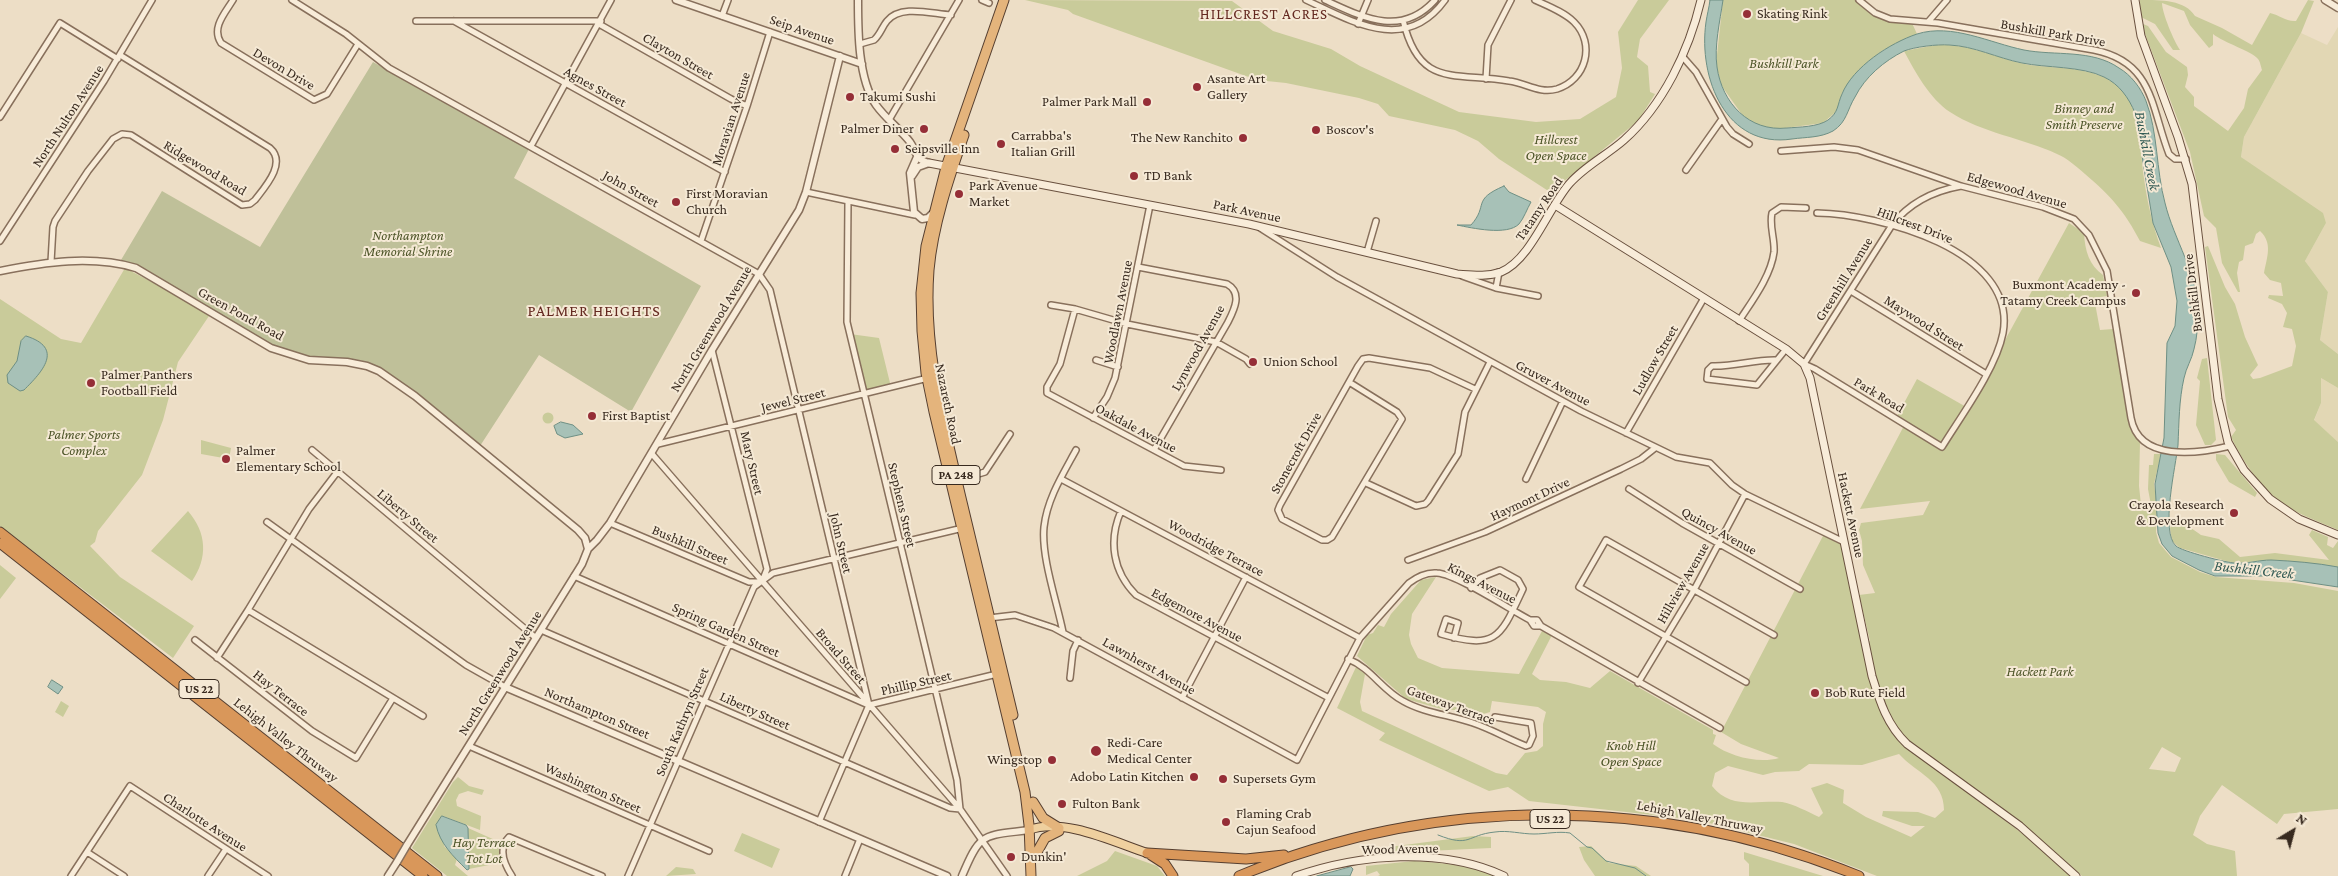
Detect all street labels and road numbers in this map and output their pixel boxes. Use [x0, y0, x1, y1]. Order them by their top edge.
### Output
street label: Seip Avenue [767, 11, 837, 49]
street label: Bushkill Park Drive [1999, 15, 2107, 51]
street label: Clayton Street [639, 29, 717, 83]
street label: Devon Drive [250, 44, 318, 94]
street label: North Nulton Avenue [29, 62, 107, 170]
street label: Agnes Street [561, 63, 629, 111]
street label: Moravian Avenue [708, 70, 754, 168]
street label: Ridgewood Road [160, 137, 250, 199]
street label: John Street [600, 167, 662, 211]
street label: Edgewood Avenue [1965, 168, 2069, 212]
street label: Tatamy Road [1512, 174, 1566, 244]
street label: Park Avenue [1212, 196, 1282, 226]
street label: Hillcrest Drive [1875, 203, 1955, 247]
street label: Greenhill Avenue [1812, 234, 1876, 324]
street label: Bushkill Drive [2180, 253, 2206, 333]
street label: Woodlawn Avenue [1100, 259, 1136, 365]
street label: North Greenwood Avenue [667, 263, 755, 395]
street label: Green Pond Road [195, 283, 287, 345]
street label: Maywood Street [1881, 292, 1967, 354]
street label: Lynwood Avenue [1167, 302, 1229, 394]
street label: Ludlow Street [1628, 322, 1682, 398]
street label: Gruver Avenue [1513, 356, 1593, 410]
street label: Nazareth Road [931, 362, 965, 446]
street label: Park Road [1851, 373, 1907, 417]
street label: Jewel Street [759, 384, 827, 416]
street label: Oakdale Avenue [1092, 399, 1180, 457]
street label: Stonecroft Drive [1267, 409, 1325, 497]
street label: Mary Street [737, 429, 767, 497]
street label: Stephens Street [884, 461, 920, 549]
road number: PA 248 [932, 466, 980, 484]
street label: Hackett Avenue [1834, 471, 1868, 559]
street label: Haymont Drive [1488, 473, 1572, 525]
street label: Liberty Street [374, 485, 442, 547]
street label: Quincy Avenue [1678, 503, 1760, 559]
street label: John Street [826, 511, 856, 575]
street label: Woodridge Terrace [1165, 516, 1267, 580]
street label: Bushkill Street [649, 521, 731, 569]
street label: Hillview Avenue [1653, 540, 1713, 626]
street label: Kings Avenue [1445, 558, 1519, 608]
street label: Edgemore Avenue [1149, 584, 1245, 646]
street label: Spring Garden Street [670, 599, 782, 661]
street label: North Greenwood Avenue [455, 607, 545, 739]
street label: Broad Street [812, 625, 870, 687]
street label: Lawnherst Avenue [1100, 633, 1198, 699]
street label: South Kathryn Street [651, 665, 713, 779]
street label: Hay Terrace [250, 666, 312, 720]
street label: Phillip Street [879, 667, 953, 699]
road number: US 22 [179, 680, 219, 699]
street label: Gateway Terrace [1404, 681, 1498, 729]
street label: Northampton Street [542, 683, 652, 743]
street label: Liberty Street [717, 688, 793, 734]
street label: Lehigh Valley Thruway [230, 694, 342, 786]
street label: Washington Street [542, 759, 644, 817]
street label: Charlotte Avenue [160, 789, 250, 855]
street label: Lehigh Valley Thruway [1635, 797, 1765, 837]
road number: US 22 [1530, 810, 1570, 829]
street label: Wood Avenue [1361, 840, 1439, 858]

